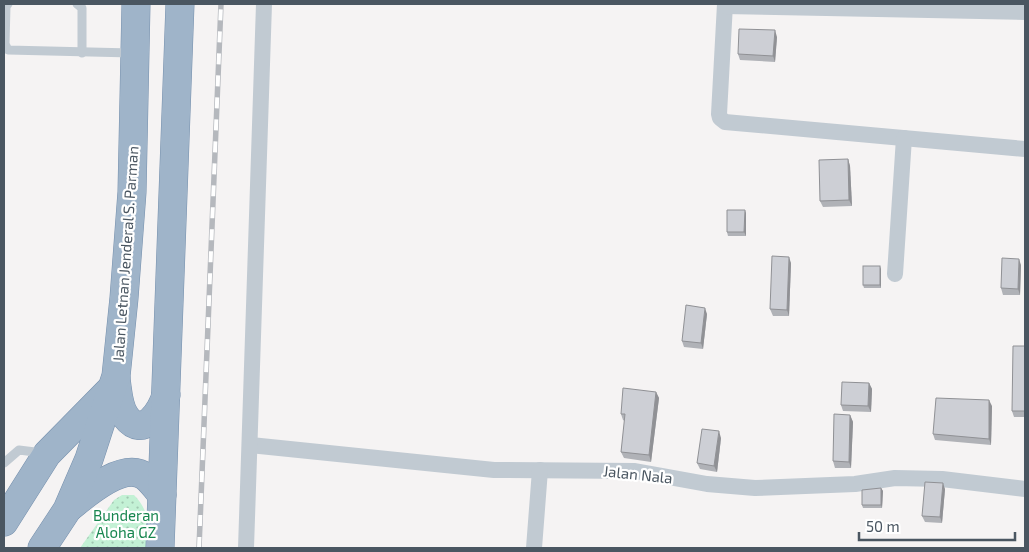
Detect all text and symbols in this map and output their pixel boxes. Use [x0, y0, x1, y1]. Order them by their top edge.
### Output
street label: Jalan Letnan Jenderal S. Parman [108, 145, 142, 363]
street label: Jalan Nala [602, 461, 674, 487]
park label: Bunderan Aloha GZ [93, 506, 159, 541]
scale bar [859, 510, 1015, 542]
text: 50 m [866, 517, 900, 535]

